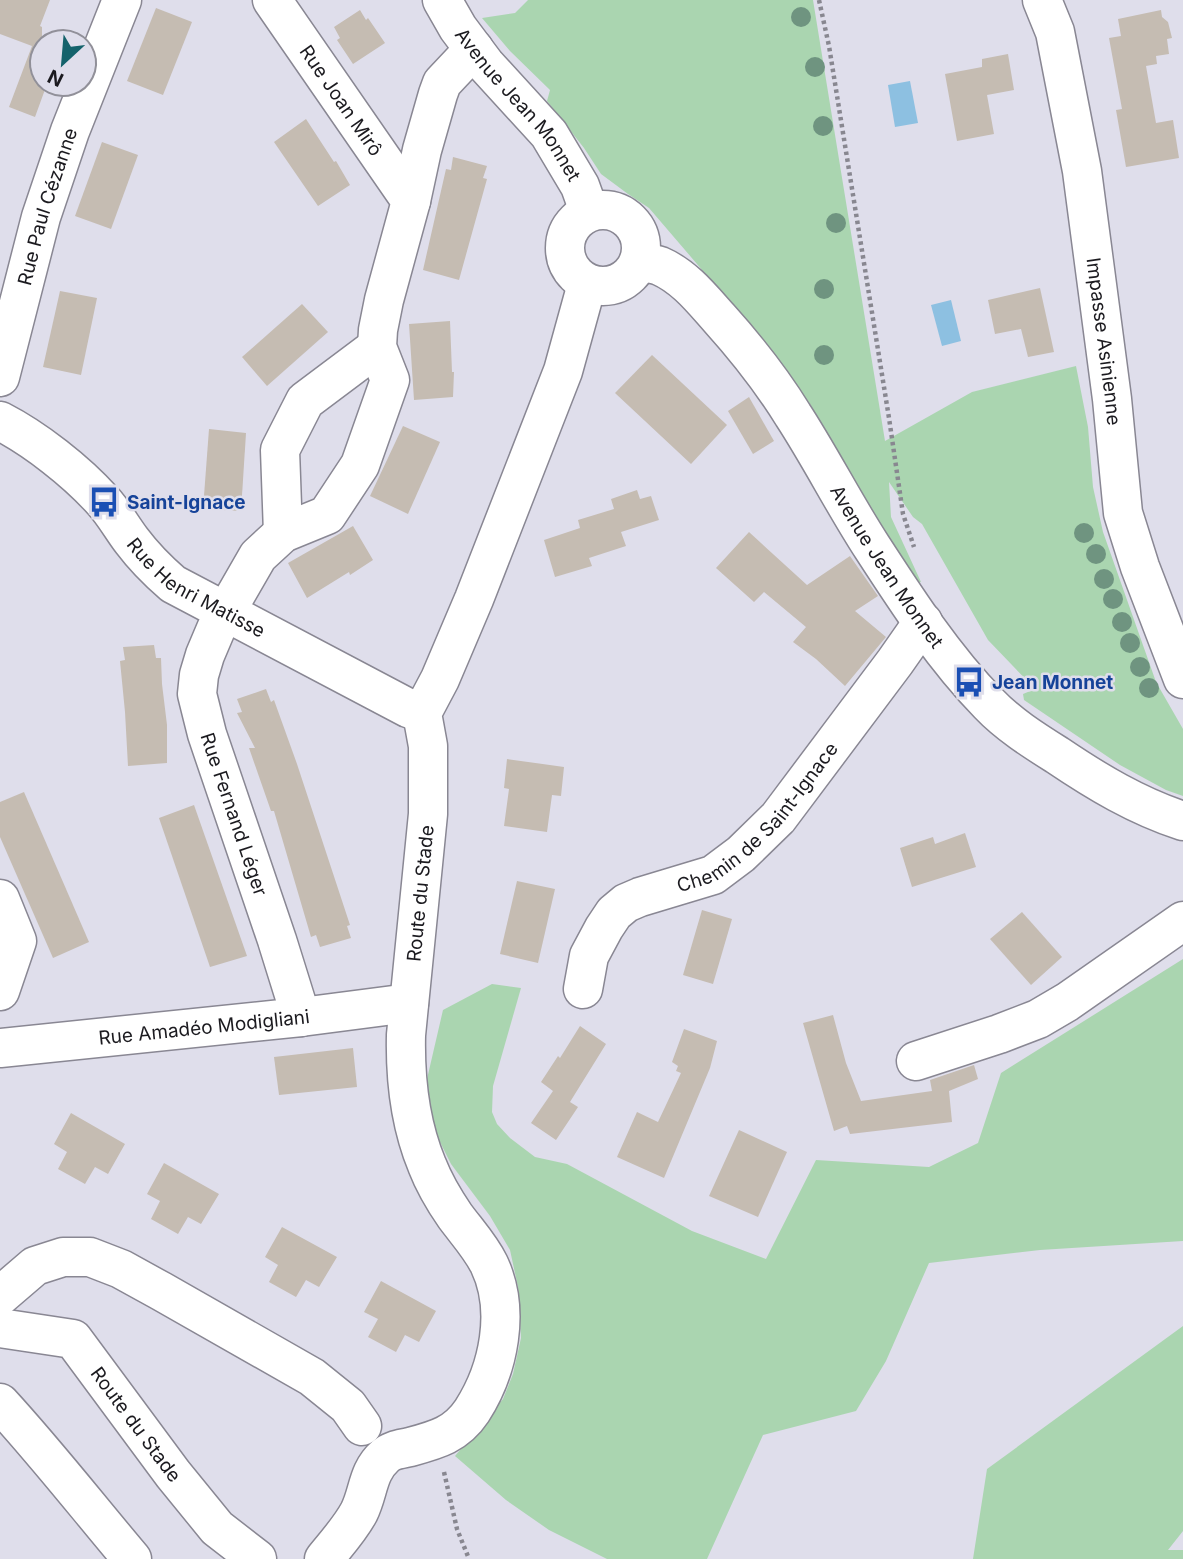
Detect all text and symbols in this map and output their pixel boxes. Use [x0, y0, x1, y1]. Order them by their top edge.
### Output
street label: Avenue Jean Monnet [450, 23, 586, 185]
north arrow [28, 28, 98, 98]
street label: Rue Joan Mirô [295, 40, 388, 160]
text: N [44, 64, 67, 91]
street label: Rue Paul Cézanne [13, 125, 82, 288]
street label: Impasse Asinienne [1082, 256, 1126, 426]
street label: Avenue Jean Monnet [826, 481, 948, 652]
bus stop icon: Saint-Ignace [87, 485, 121, 519]
place label: Saint-Ignace [127, 491, 246, 514]
street label: Rue Henri Matisse [122, 533, 269, 642]
bus stop icon: Jean Monnet [952, 665, 986, 699]
place label: Jean Monnet [992, 671, 1113, 694]
street label: Rue Fernand Léger [196, 730, 273, 899]
street label: Chemin de Saint-Ignace [674, 738, 842, 897]
street label: Route du Stade [402, 824, 438, 963]
street label: Rue Amadéo Modigliani [97, 1005, 311, 1049]
street label: Route du Stade [86, 1362, 186, 1487]

